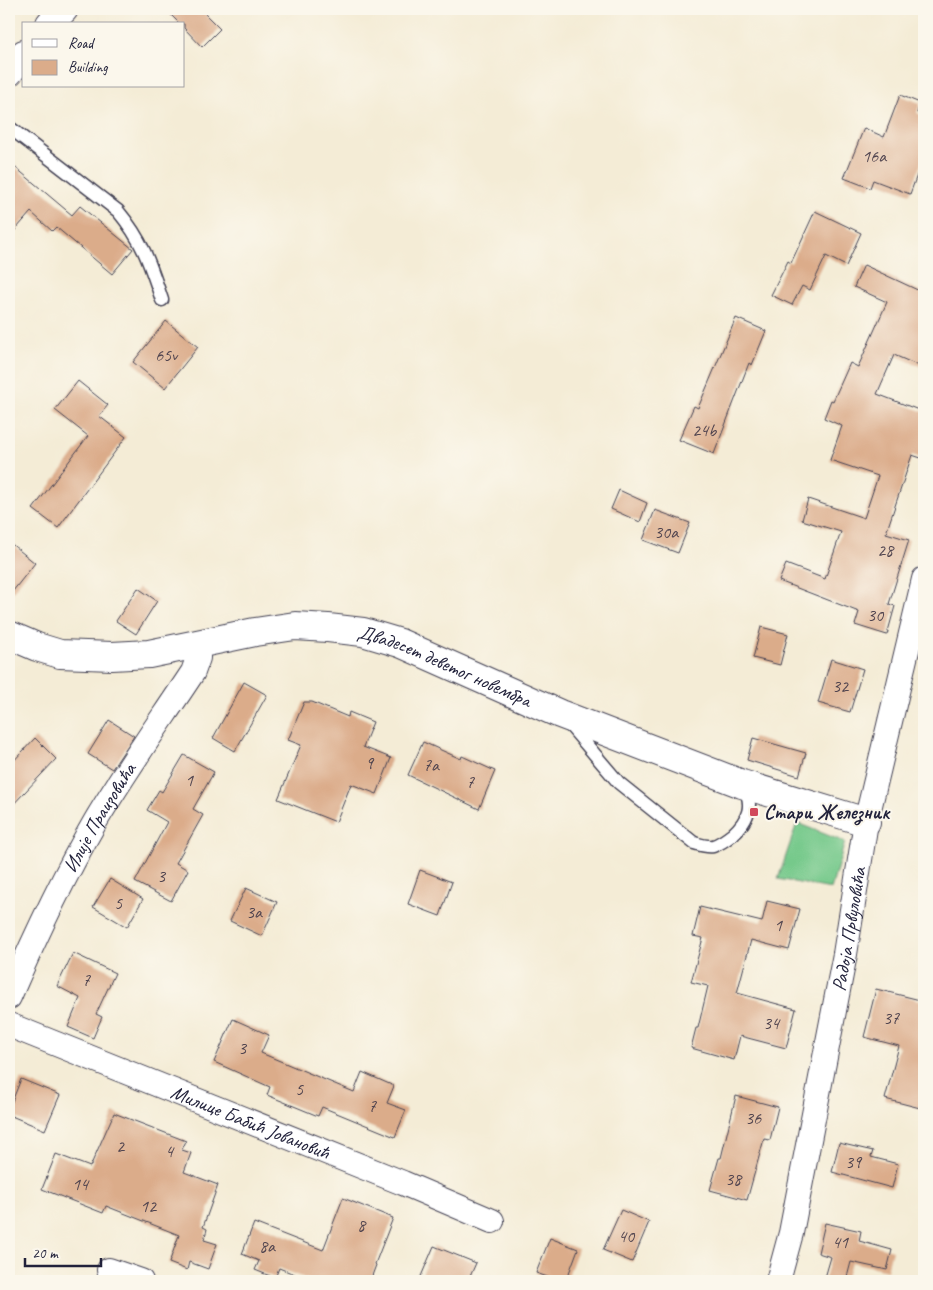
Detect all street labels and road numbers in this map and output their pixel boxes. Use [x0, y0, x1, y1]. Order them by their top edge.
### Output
street label: Двадесет деветог новембра [355, 619, 537, 713]
street label: Илије Праизовића [58, 757, 142, 877]
street label: Радоја Првуловића [826, 864, 872, 993]
street label: Милице Бабић Јовановић [167, 1079, 334, 1166]

